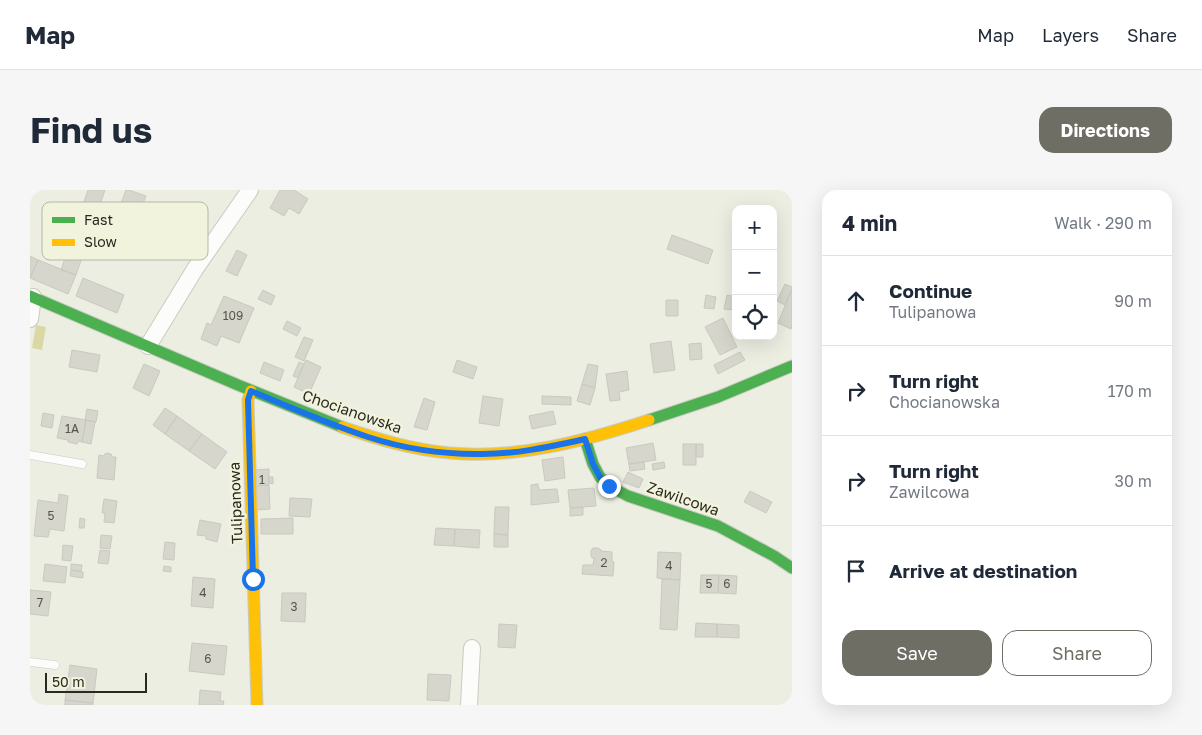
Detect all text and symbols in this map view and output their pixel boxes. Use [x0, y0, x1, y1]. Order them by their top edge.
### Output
text: Map [25, 20, 75, 49]
text: Map [977, 24, 1014, 46]
text: Layers [1042, 24, 1099, 46]
text: Share [1127, 24, 1177, 46]
button: Directions [1039, 107, 1172, 153]
text: Find us [30, 109, 152, 151]
legend [42, 202, 208, 260]
map controls [732, 205, 777, 340]
button: + [732, 205, 777, 250]
text: 4 min [842, 210, 897, 236]
text: Fast [84, 211, 113, 228]
text: Walk · 290 m [1054, 213, 1152, 233]
text: Slow [84, 233, 117, 250]
button: − [732, 250, 777, 295]
text: Continue [889, 279, 972, 302]
icon: ahead [842, 287, 870, 315]
text: 90 m [1114, 291, 1152, 311]
button: locate [732, 295, 777, 340]
text: Tulipanowa [889, 302, 976, 322]
house number: 109 [223, 308, 243, 323]
text: Turn right [889, 369, 979, 392]
icon: right [842, 377, 870, 405]
text: 170 m [1108, 381, 1152, 401]
street label: Chocianowska [300, 386, 404, 437]
text: Chocianowska [889, 392, 1000, 412]
house number: 1A [65, 421, 79, 436]
text: Turn right [889, 459, 979, 482]
street label: Tulipanowa [225, 462, 245, 544]
icon: right [842, 467, 870, 495]
text: 30 m [1115, 471, 1152, 491]
house number: 1 [259, 472, 265, 487]
route end [598, 475, 621, 498]
street label: Zawilcowa [645, 477, 722, 519]
text: Zawilcowa [889, 482, 970, 502]
house number: 5 [48, 508, 55, 523]
house number: 2 [601, 555, 608, 570]
icon: arrive [842, 557, 870, 585]
house number: 4 [665, 558, 673, 573]
text: Arrive at destination [889, 559, 1077, 582]
route start [242, 568, 265, 591]
house number: 5 [706, 576, 713, 591]
house number: 6 [723, 576, 731, 591]
house number: 4 [199, 585, 207, 600]
house number: 7 [37, 595, 43, 610]
house number: 3 [290, 599, 298, 614]
button: Save [842, 630, 992, 676]
button: Share [1002, 630, 1152, 676]
house number: 6 [204, 651, 212, 666]
scale bar [45, 670, 148, 693]
text: 50 m [52, 673, 85, 690]

